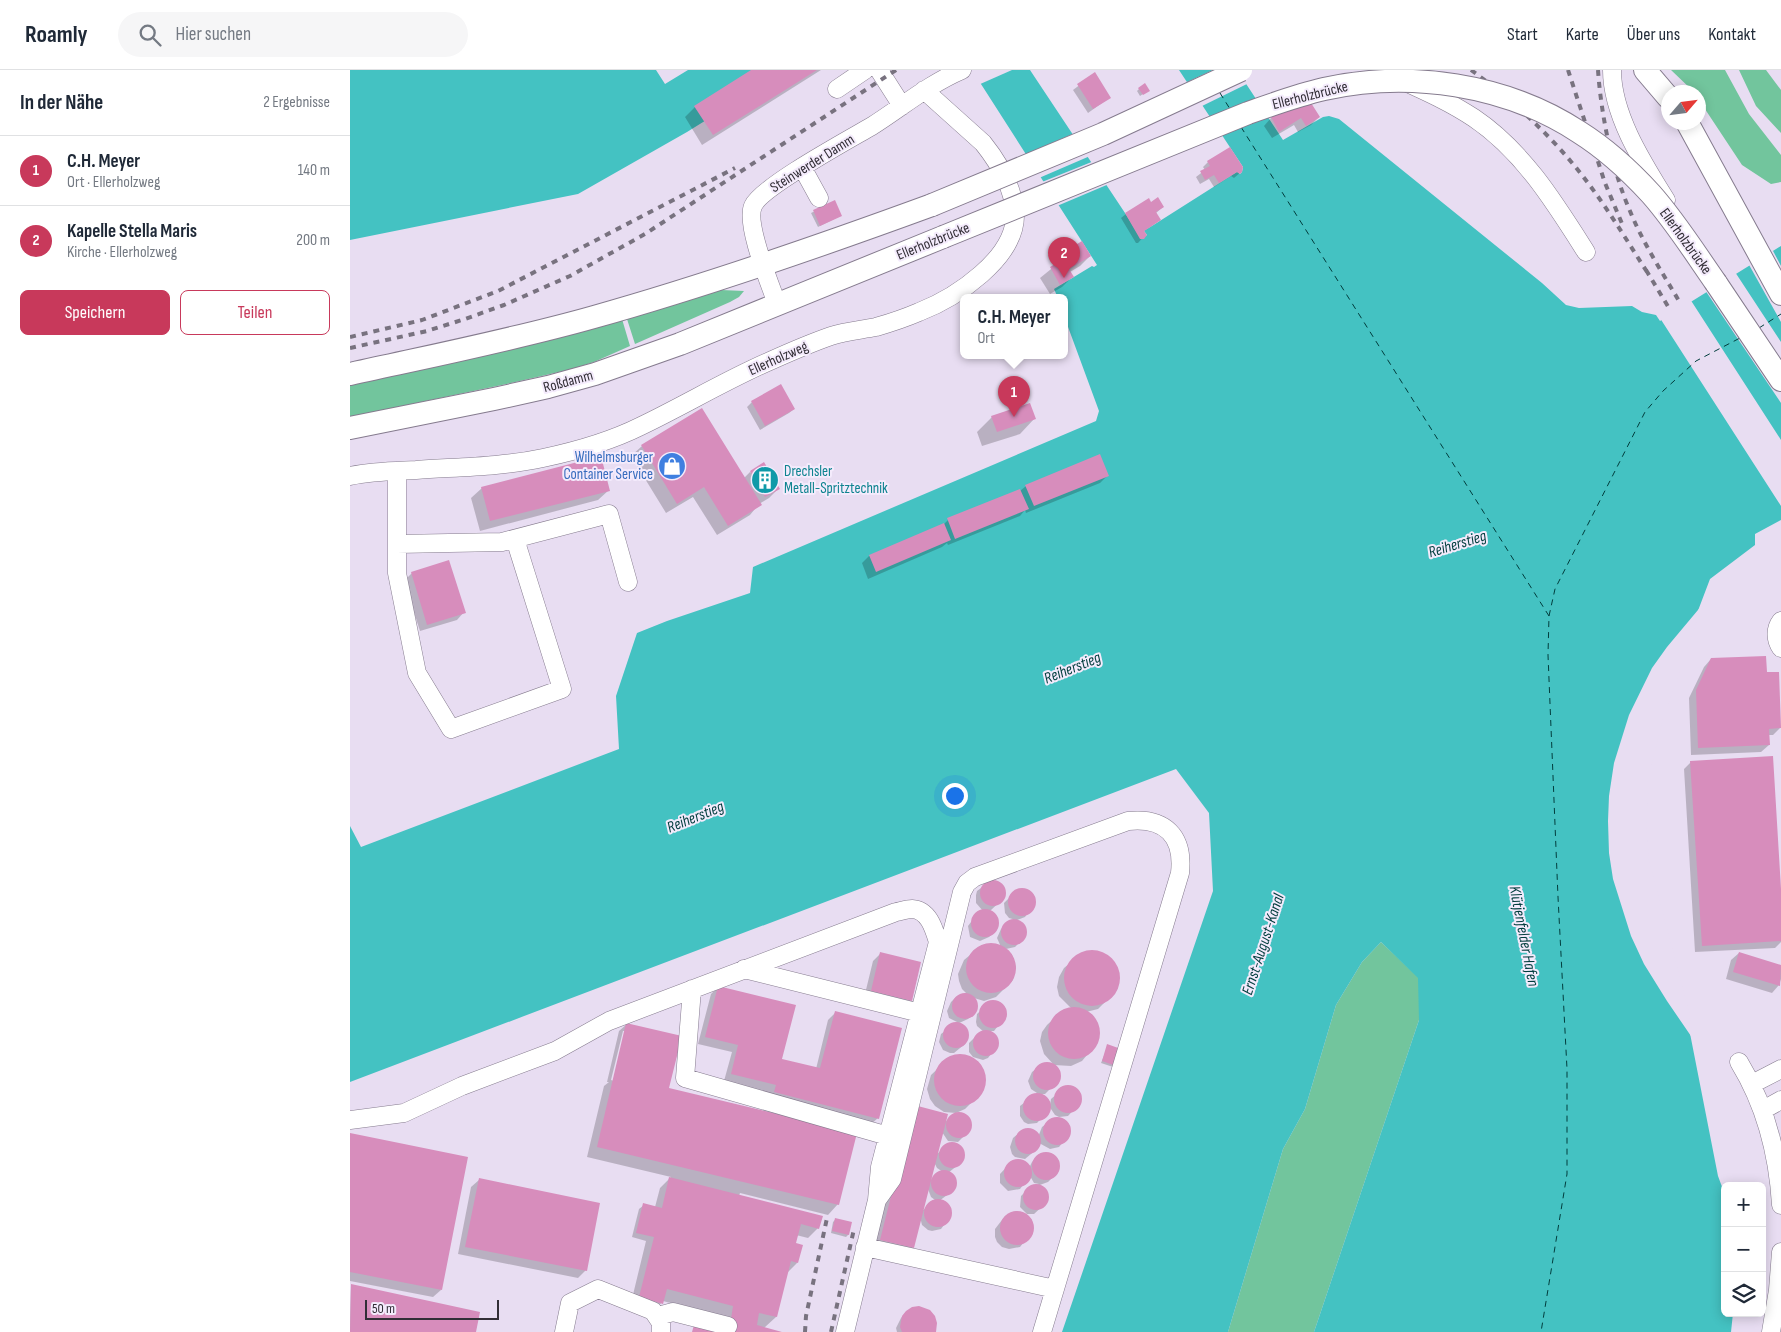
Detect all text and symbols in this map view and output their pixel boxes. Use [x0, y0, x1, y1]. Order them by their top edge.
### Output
search box [118, 12, 468, 57]
text: Roamly [25, 20, 88, 49]
icon: search [136, 21, 164, 49]
text: Hier suchen [176, 23, 251, 46]
text: Start [1507, 24, 1538, 45]
text: Karte [1566, 24, 1599, 45]
text: Über uns [1627, 24, 1680, 45]
text: Kontakt [1708, 24, 1756, 45]
street label: Ellerholzbrücke [1270, 77, 1350, 114]
north arrow [1661, 85, 1706, 130]
text: In der Nähe [20, 90, 103, 115]
text: 2 Ergebnisse [263, 93, 330, 112]
street label: Steinwerder Damm [767, 130, 858, 197]
text: C.H. Meyer [67, 150, 140, 173]
text: 1 [33, 161, 39, 180]
text: 140 m [298, 161, 330, 180]
text: Ort · Ellerholzweg [67, 173, 160, 192]
street label: Ellerholzbrücke [1655, 204, 1716, 278]
street label: Ellerholzbrücke [894, 218, 973, 265]
text: Kapelle Stella Maris [67, 220, 197, 243]
text: 2 [32, 231, 40, 250]
text: 200 m [296, 231, 330, 250]
pin: 2 [1048, 237, 1080, 278]
text: Kirche · Ellerholzweg [67, 243, 177, 262]
button: Speichern [20, 290, 170, 335]
button: Teilen [180, 290, 330, 335]
popup [960, 294, 1068, 359]
text: C.H. Meyer [977, 306, 1051, 329]
text: Ort [977, 329, 995, 348]
street label: Ellerholzweg [745, 337, 811, 380]
street label: Roßdamm [541, 366, 595, 397]
pin: 1 [998, 376, 1030, 417]
place label: Wilhelmsburger Container Service [563, 448, 654, 484]
shop icon: Wilhelmsburger Container Service [657, 451, 687, 481]
place label: Drechsler Metall-Spritztechnik [784, 462, 888, 498]
building icon: Drechsler Metall-Spritztechnik [750, 465, 780, 495]
water label: Reiherstieg [1426, 526, 1489, 562]
water label: Reiherstieg [1041, 648, 1104, 688]
your location [942, 783, 968, 809]
water label: Reiherstieg [664, 797, 727, 837]
water label: Klütjenfelder Hafen [1504, 884, 1543, 988]
water label: Ernst-August-Kanal [1238, 891, 1289, 997]
map controls [1721, 1182, 1766, 1317]
button: + [1721, 1182, 1766, 1227]
button: − [1721, 1227, 1766, 1272]
button: layers [1721, 1272, 1766, 1317]
scale bar [365, 1297, 499, 1320]
text: 50 m [372, 1300, 395, 1317]

